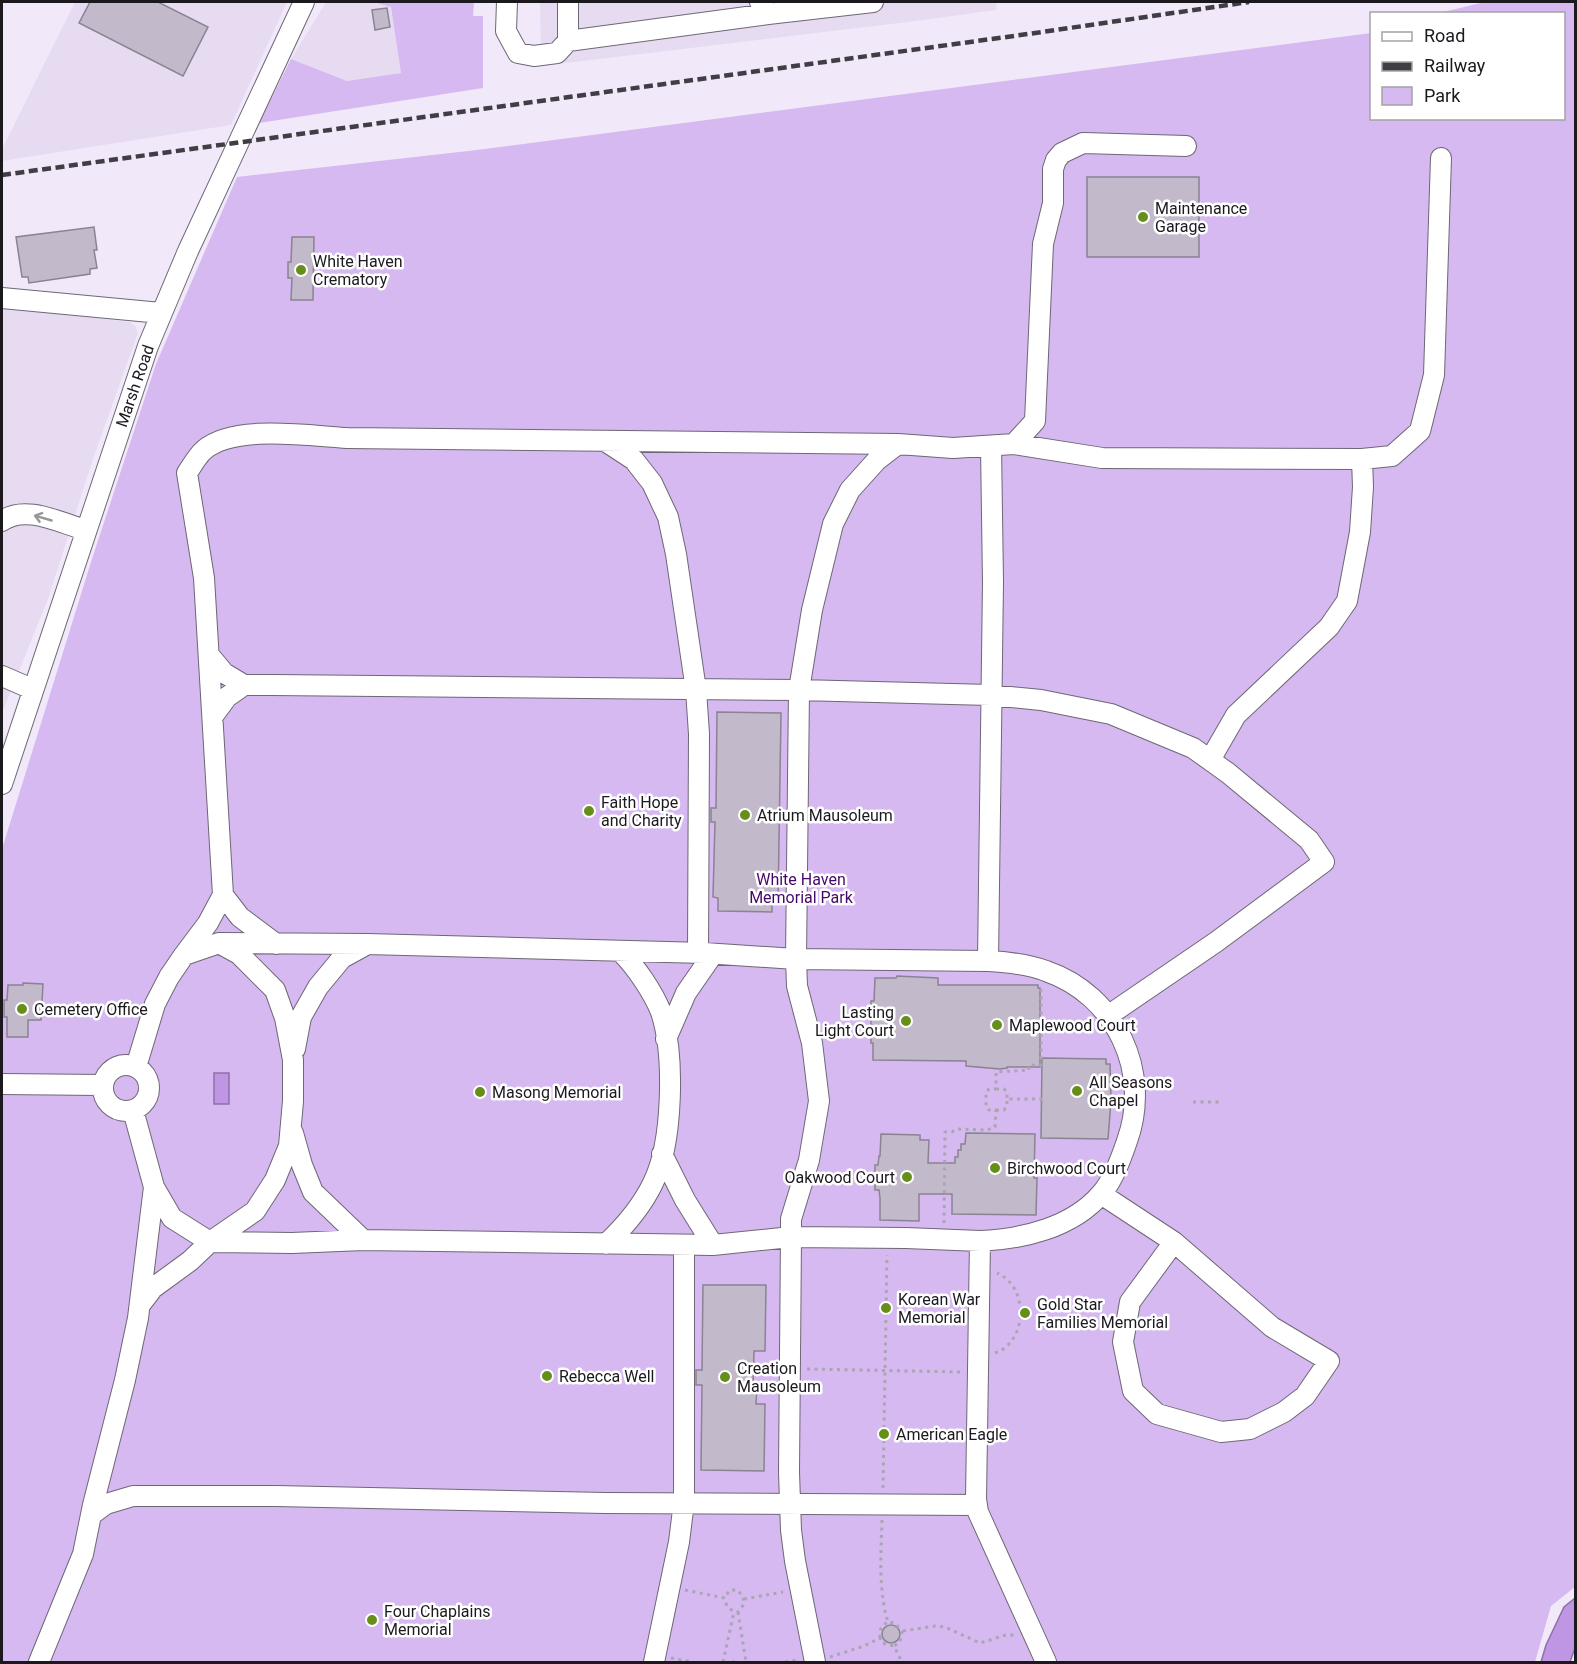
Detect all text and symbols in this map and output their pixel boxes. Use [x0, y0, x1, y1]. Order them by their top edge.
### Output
legend [1370, 12, 1565, 120]
text: Road [1424, 25, 1465, 46]
text: Railway [1424, 55, 1486, 76]
text: Park [1424, 85, 1461, 106]
place label: Maintenance Garage [1155, 199, 1247, 236]
marker: Maintenance Garage [1136, 210, 1150, 224]
place label: White Haven Crematory [313, 252, 403, 289]
marker: White Haven Crematory [294, 263, 308, 277]
street label: Marsh Road [112, 342, 158, 430]
one-way arrow [34, 511, 53, 523]
place label: Faith Hope and Charity [601, 793, 682, 830]
marker: Faith Hope and Charity [582, 804, 596, 818]
place label: Atrium Mausoleum [757, 806, 893, 825]
marker: Atrium Mausoleum [738, 808, 752, 822]
park label: White Haven Memorial Park [749, 870, 854, 907]
place label: Cemetery Office [34, 1000, 148, 1019]
marker: Cemetery Office [15, 1002, 29, 1016]
place label: Lasting Light Court [815, 1003, 894, 1040]
marker: Lasting Light Court [899, 1014, 913, 1028]
place label: Maplewood Court [1009, 1016, 1136, 1035]
marker: Maplewood Court [990, 1018, 1004, 1032]
place label: All Seasons Chapel [1089, 1073, 1172, 1110]
place label: Masong Memorial [492, 1083, 621, 1102]
marker: All Seasons Chapel [1070, 1084, 1084, 1098]
marker: Masong Memorial [473, 1085, 487, 1099]
place label: Birchwood Court [1007, 1159, 1126, 1178]
marker: Birchwood Court [988, 1161, 1002, 1175]
place label: Oakwood Court [785, 1168, 895, 1187]
marker: Oakwood Court [900, 1170, 914, 1184]
place label: Korean War Memorial [898, 1290, 981, 1327]
place label: Gold Star Families Memorial [1037, 1295, 1168, 1332]
marker: Korean War Memorial [879, 1301, 893, 1315]
marker: Gold Star Families Memorial [1018, 1306, 1032, 1320]
place label: Creation Mausoleum [737, 1359, 821, 1396]
place label: Rebecca Well [559, 1367, 654, 1386]
marker: Rebecca Well [540, 1369, 554, 1383]
marker: Creation Mausoleum [718, 1370, 732, 1384]
place label: American Eagle [896, 1425, 1007, 1444]
marker: American Eagle [877, 1427, 891, 1441]
place label: Four Chaplains Memorial [384, 1602, 491, 1639]
marker: Four Chaplains Memorial [365, 1613, 379, 1627]

